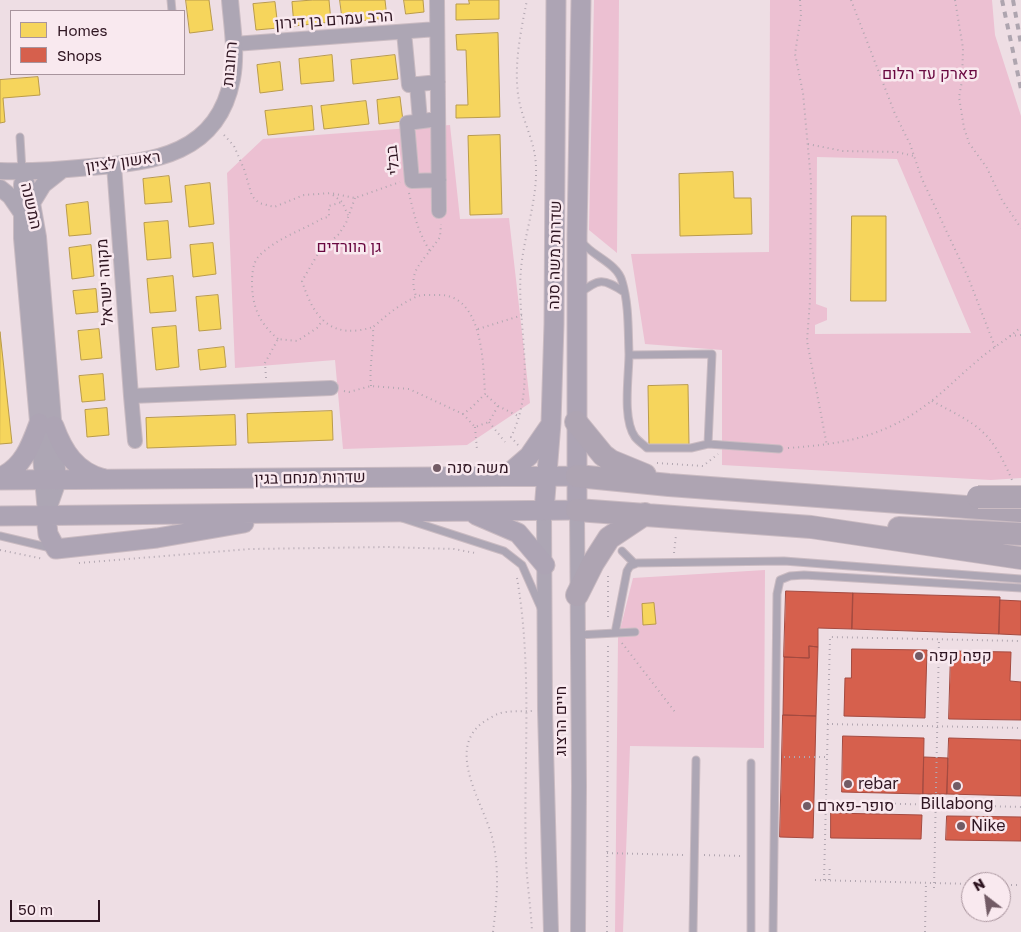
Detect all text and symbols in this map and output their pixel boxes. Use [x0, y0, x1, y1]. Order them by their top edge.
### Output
street label: הרב עמרם בן דירון [274, 6, 394, 34]
legend [10, 10, 185, 75]
text: Homes [57, 21, 107, 39]
street label: רחובות [218, 41, 242, 87]
text: Shops [57, 46, 102, 64]
park label: פארק עד הלום [882, 64, 978, 84]
street label: בבלי [382, 144, 404, 176]
street label: ראשון לציון [84, 147, 162, 177]
street label: המשנה [16, 181, 46, 231]
street label: שדרות משה סנה [544, 200, 566, 310]
park label: גן הוורדים [317, 237, 381, 257]
street label: מקווה ישראל [92, 238, 118, 326]
place label: משה סנה [447, 458, 509, 478]
marker: משה סנה [431, 462, 443, 474]
street label: שדרות מנחם בגין [254, 467, 366, 489]
place label: קפה קפה [929, 646, 992, 666]
marker: קפה קפה [913, 650, 925, 662]
street label: חיים הרצוג [551, 686, 571, 756]
place label: rebar [858, 774, 898, 794]
marker: rebar [842, 778, 854, 790]
marker: Billabong [951, 780, 963, 792]
place label: Billabong [920, 794, 994, 814]
place label: סופר-פארם [817, 796, 894, 816]
marker: סופר-פארם [801, 800, 813, 812]
place label: Nike [971, 816, 1005, 836]
marker: Nike [955, 820, 967, 832]
north arrow [961, 872, 1011, 922]
text: N [970, 874, 988, 894]
scale bar [12, 890, 102, 922]
text: 50 m [18, 900, 53, 918]

